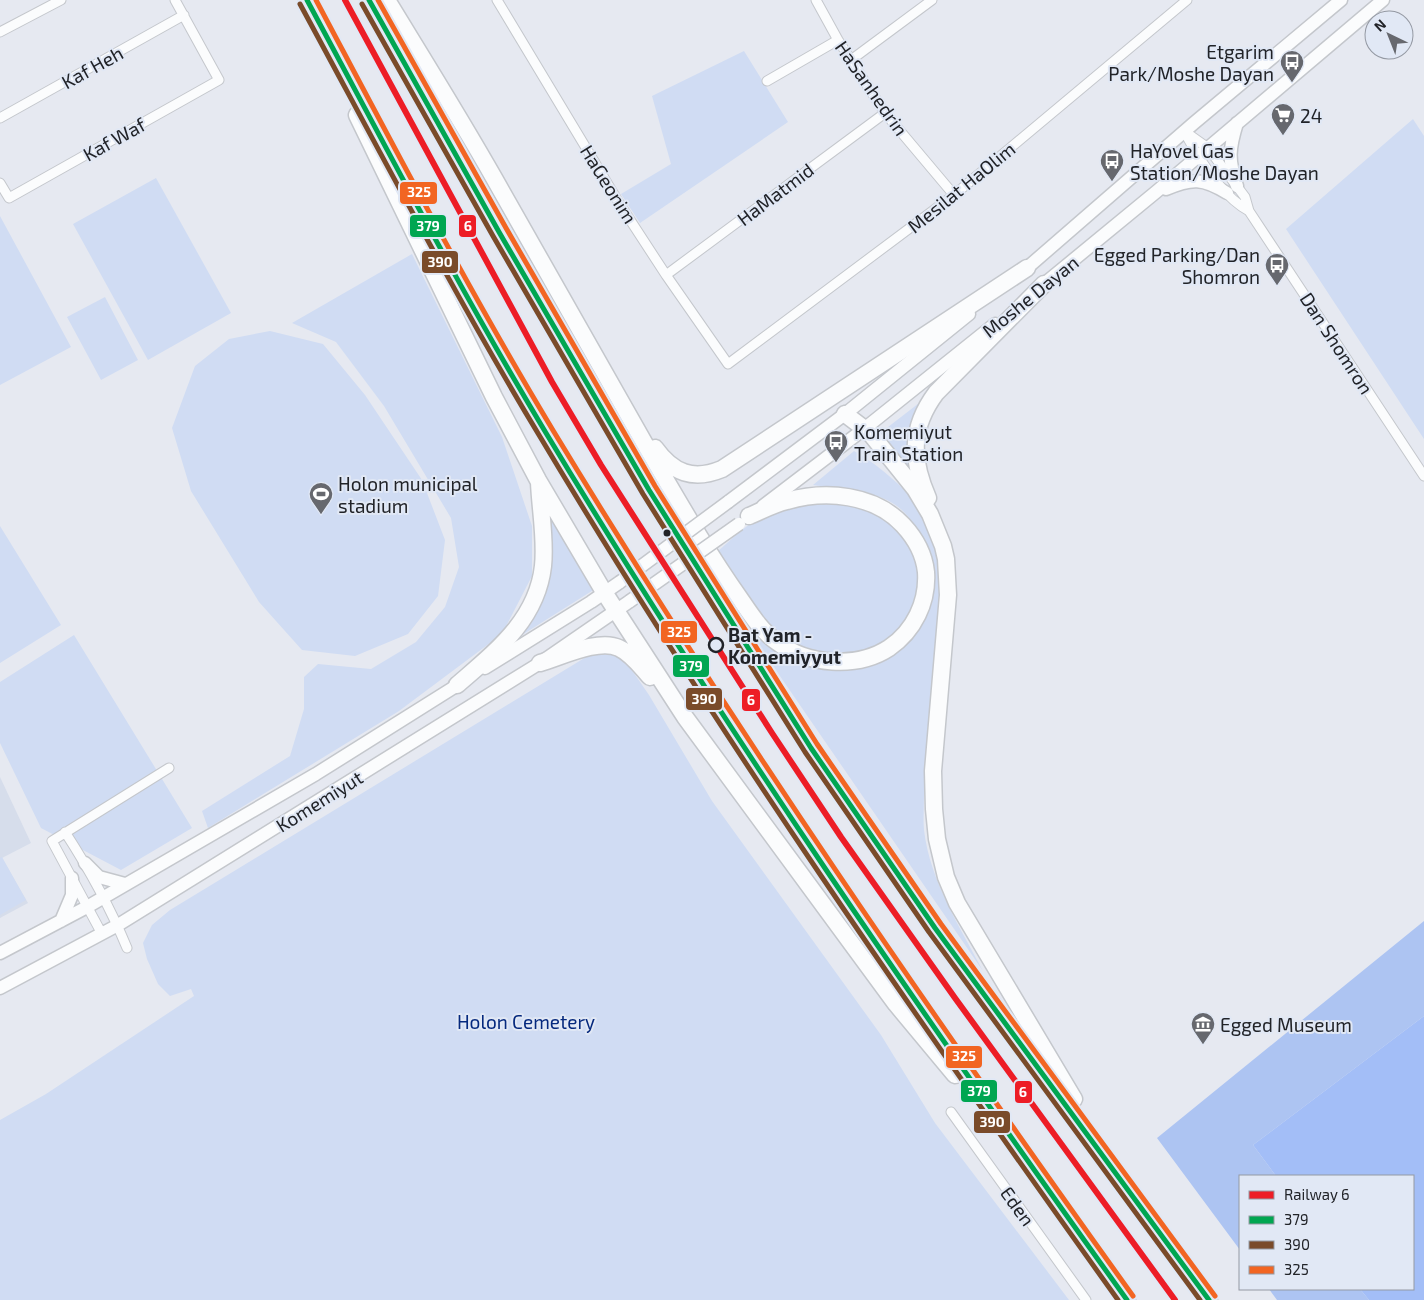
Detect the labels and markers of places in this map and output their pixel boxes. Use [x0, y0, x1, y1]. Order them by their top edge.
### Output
place label: Etgarim Park/Moshe Dayan [1108, 40, 1274, 85]
bus stop icon: Etgarim Park/Moshe Dayan [1279, 49, 1305, 83]
supermarket icon: 24 [1270, 102, 1296, 136]
place label: 24 [1300, 104, 1322, 127]
place label: HaYovel Gas Station/Moshe Dayan [1130, 139, 1319, 184]
bus stop icon: HaYovel Gas Station/Moshe Dayan [1099, 148, 1125, 182]
place label: Egged Parking/Dan Shomron [1094, 243, 1260, 288]
bus stop icon: Egged Parking/Dan Shomron [1264, 252, 1290, 286]
place label: Komemiyut Train Station [854, 420, 963, 465]
bus stop icon: Komemiyut Train Station [823, 429, 849, 463]
place label: Holon municipal stadium [338, 472, 478, 517]
sports icon: Holon municipal stadium [308, 481, 334, 515]
unlabelled marker [662, 528, 672, 538]
place label: Bat Yam - Komemiyyut [728, 623, 841, 669]
marker: Bat Yam - Komemiyyut [708, 637, 724, 653]
museum icon: Egged Museum [1190, 1011, 1216, 1045]
place label: Egged Museum [1220, 1013, 1352, 1036]

